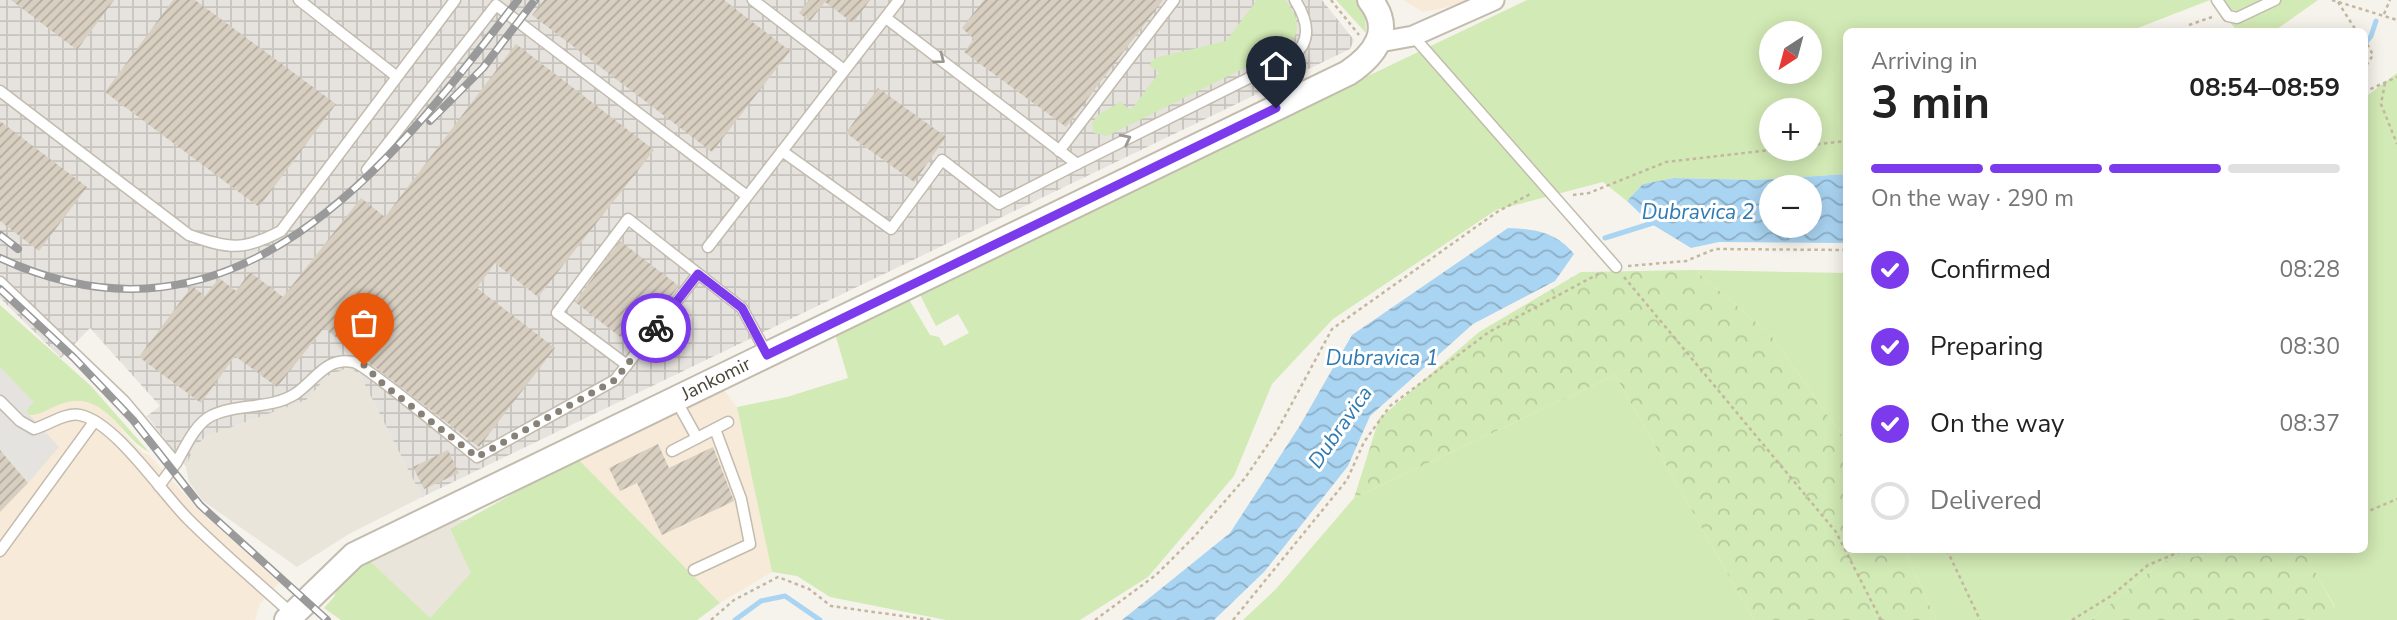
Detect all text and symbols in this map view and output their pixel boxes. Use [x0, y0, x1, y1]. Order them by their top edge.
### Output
north arrow [1759, 21, 1822, 84]
map controls [1759, 21, 1822, 238]
pin [1246, 36, 1306, 108]
text: Arriving in [1871, 46, 1978, 77]
icon: home [1257, 47, 1295, 85]
one-way arrow [932, 51, 945, 64]
text: 08:54–08:59 [2189, 70, 2340, 105]
text: 3 min [1871, 71, 1990, 134]
button: + [1759, 98, 1822, 161]
one-way arrow [1119, 134, 1131, 148]
button: − [1759, 175, 1822, 238]
text: On the way · 290 m [1871, 183, 2074, 214]
water label: Dubravica 2 [1642, 198, 1754, 226]
icon: check [1871, 251, 1909, 289]
text: Confirmed [1930, 252, 2051, 287]
text: 08:28 [2280, 254, 2340, 285]
pin [334, 293, 394, 365]
courier [621, 293, 691, 363]
icon: bag [345, 304, 383, 342]
icon: bike [637, 309, 675, 347]
icon: check [1871, 328, 1909, 366]
text: Preparing [1930, 329, 2043, 364]
text: 08:30 [2280, 331, 2340, 362]
water label: Dubravica 1 [1326, 344, 1438, 372]
street label: Jankomir [676, 351, 755, 407]
water label: Dubravica [1301, 380, 1379, 474]
icon: check [1871, 405, 1909, 443]
text: On the way [1930, 406, 2064, 441]
text: 08:37 [2280, 408, 2340, 439]
text: Delivered [1930, 483, 2042, 518]

